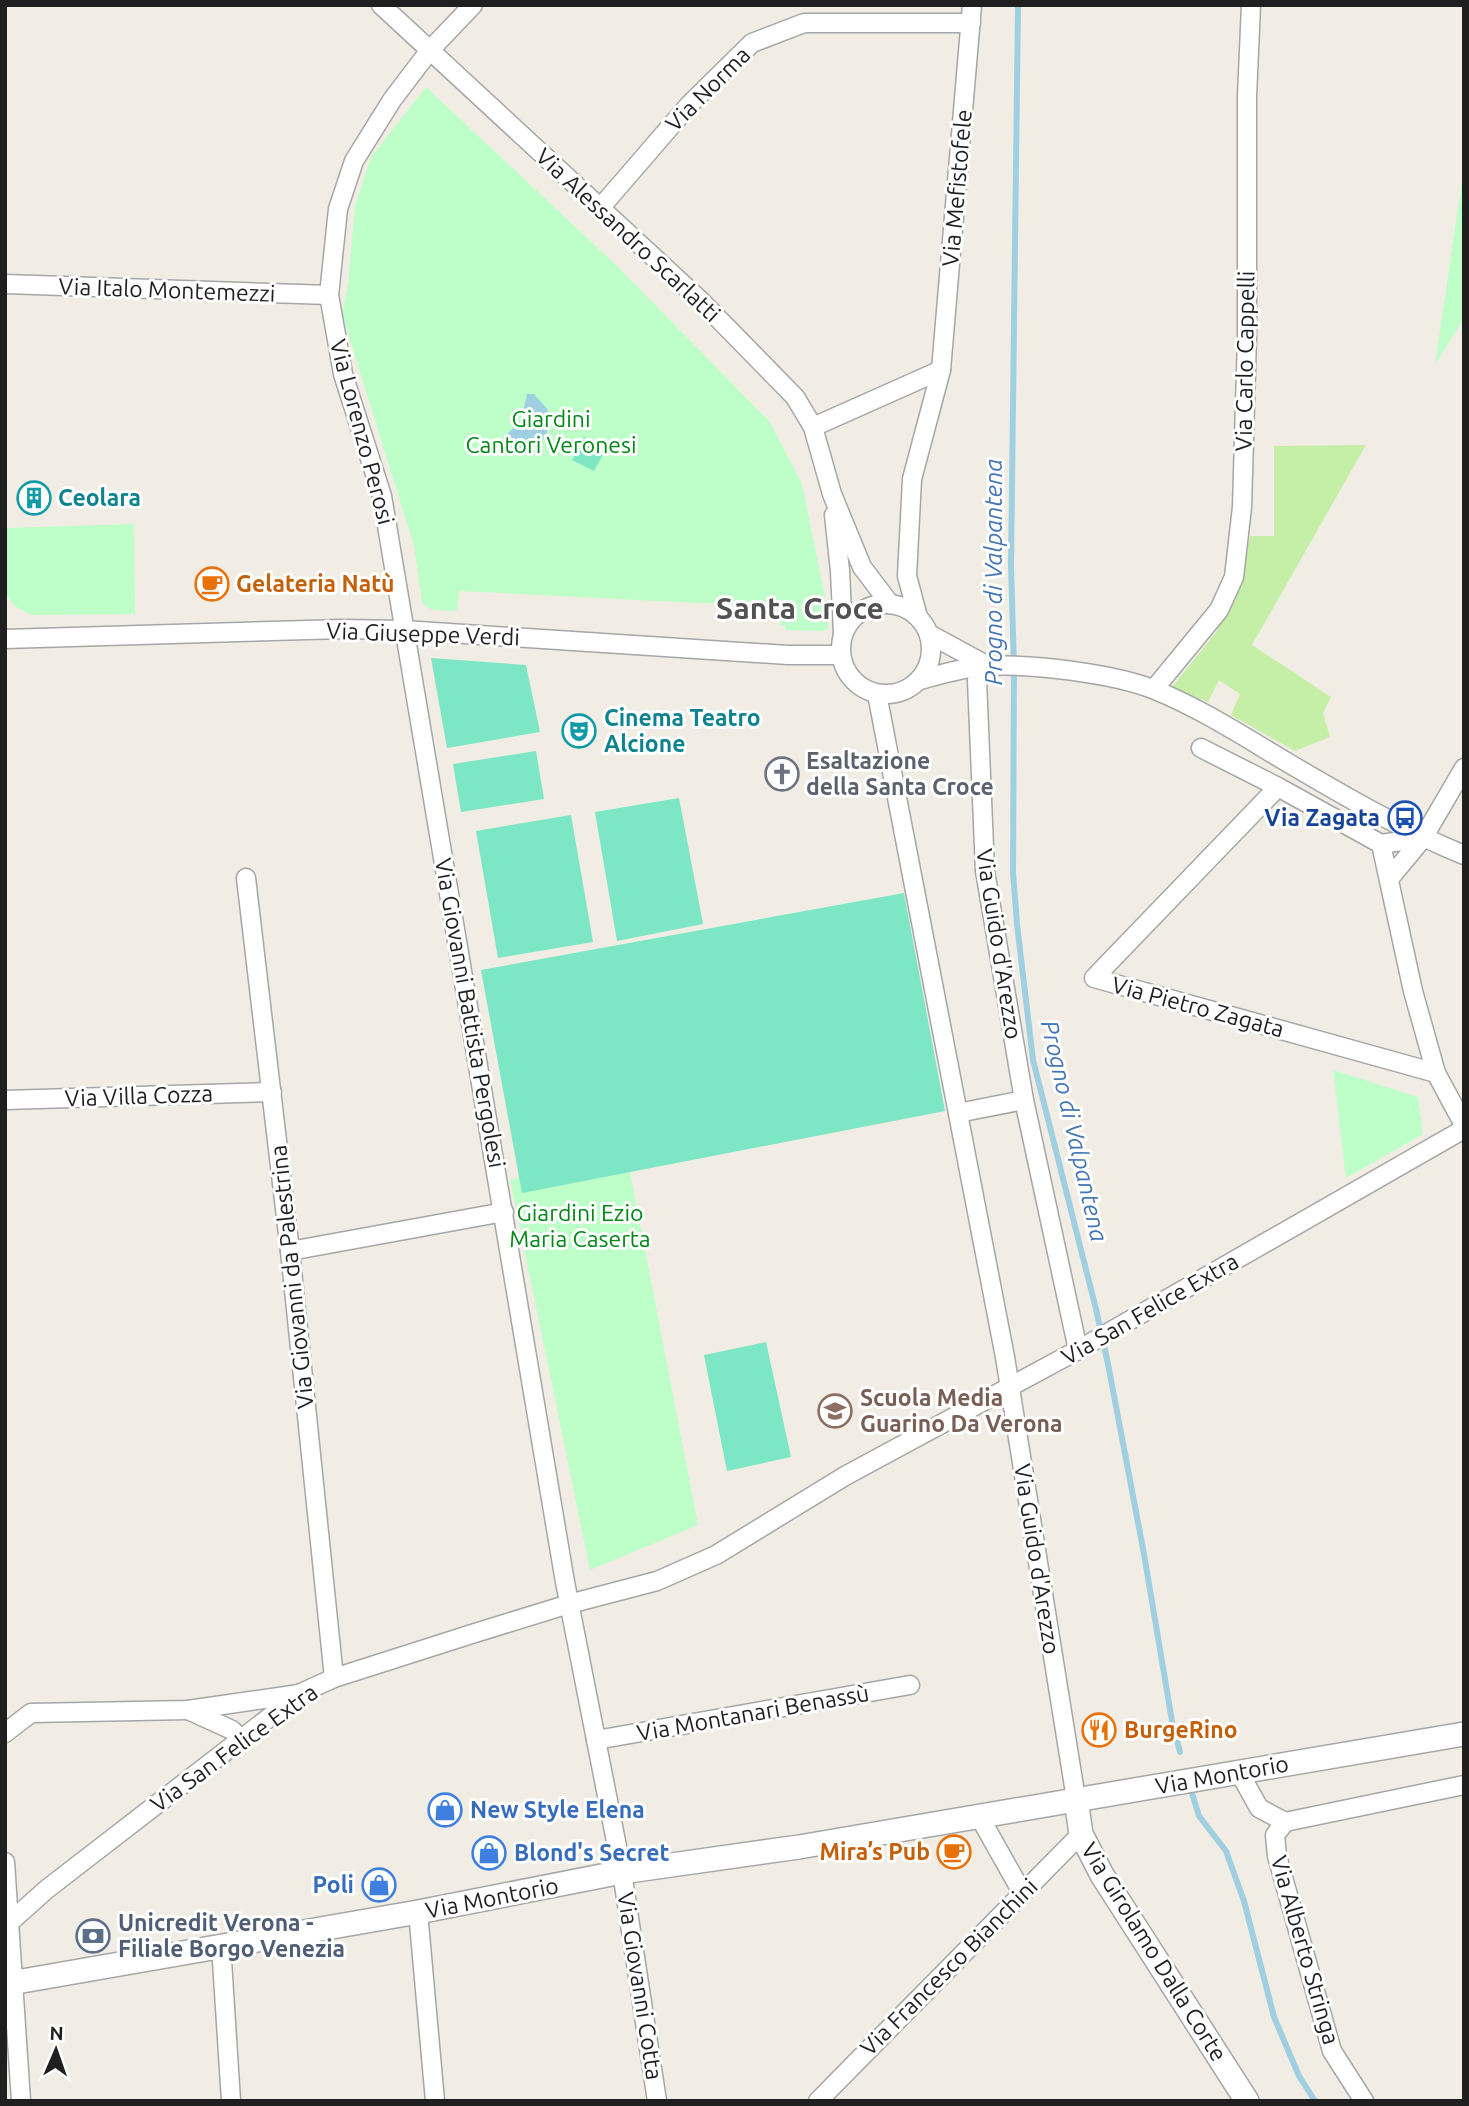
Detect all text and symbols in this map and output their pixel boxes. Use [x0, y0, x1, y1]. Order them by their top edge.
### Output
street label: Via Norma [661, 42, 755, 136]
street label: Via Mefistofele [937, 108, 976, 268]
street label: Via Alessandro Scarlatti [531, 143, 725, 326]
street label: Via Carlo Cappelli [1230, 270, 1259, 452]
street label: Via Italo Montemezzi [58, 273, 276, 306]
street label: Via Lorenzo Perosi [326, 337, 399, 527]
park label: Giardini Cantori Veronesi [465, 406, 637, 457]
water label: Progno di Valpantena [980, 459, 1007, 685]
building icon: Ceolara [15, 479, 53, 517]
place label: Ceolara [58, 485, 141, 510]
cafe icon: Gelateria Natù [193, 565, 231, 603]
place label: Gelateria Natù [236, 571, 395, 596]
district label: Santa Croce [716, 591, 884, 625]
street label: Via Giuseppe Verdi [326, 618, 520, 649]
place label: Cinema Teatro Alcione [604, 705, 761, 756]
theatre icon: Cinema Teatro Alcione [560, 712, 598, 750]
place label: Esaltazione della Santa Croce [806, 748, 994, 799]
church icon: Esaltazione della Santa Croce [763, 755, 801, 793]
bus stop icon: Via Zagata [1386, 799, 1424, 837]
place label: Via Zagata [1264, 805, 1380, 830]
street label: Via Guido d'Arezzo [972, 847, 1027, 1041]
street label: Via Giovanni Battista Pergolesi [431, 856, 510, 1170]
street label: Via Pietro Zagata [1109, 972, 1287, 1042]
water label: Progno di Valpantena [1036, 1017, 1113, 1244]
street label: Via Villa Cozza [64, 1080, 214, 1111]
street label: Via Giovanni da Palestrina [265, 1144, 318, 1410]
park label: Giardini Ezio Maria Caserta [509, 1200, 651, 1251]
street label: Via San Felice Extra [1057, 1248, 1242, 1369]
place label: Scuola Media Guarino Da Verona [860, 1385, 1062, 1436]
school or university icon: Scuola Media Guarino Da Verona [816, 1392, 854, 1430]
street label: Via Guido d'Arezzo [1010, 1462, 1065, 1656]
street label: Via San Felice Extra [146, 1679, 322, 1816]
street label: Via Montanari Benassù [635, 1680, 871, 1745]
restaurant icon: BurgeRino [1080, 1711, 1118, 1749]
place label: BurgeRino [1124, 1717, 1238, 1742]
street label: Via Montorio [1153, 1750, 1290, 1799]
shop icon: New Style Elena [426, 1791, 464, 1829]
place label: New Style Elena [470, 1797, 645, 1822]
cafe icon: Mira’s Pub [935, 1833, 973, 1871]
shop icon: Blond's Secret [470, 1834, 508, 1872]
street label: Via Girolamo Dalla Corte [1077, 1838, 1232, 2065]
place label: Mira’s Pub [820, 1839, 930, 1864]
place label: Blond's Secret [514, 1840, 669, 1865]
street label: Via Alberto Stringa [1267, 1853, 1344, 2047]
shop icon: Poli [360, 1866, 398, 1904]
place label: Poli [313, 1872, 354, 1897]
street label: Via Montorio [423, 1872, 560, 1923]
street label: Via Francesco Bianchini [855, 1873, 1042, 2060]
street label: Via Giovanni Cotta [613, 1890, 668, 2082]
place label: Unicredit Verona - Filiale Borgo Venezia [118, 1910, 345, 1961]
bank icon: Unicredit Verona - Filiale Borgo Venezia [74, 1917, 112, 1955]
north arrow [21, 2015, 91, 2085]
text: N [49, 2022, 64, 2044]

